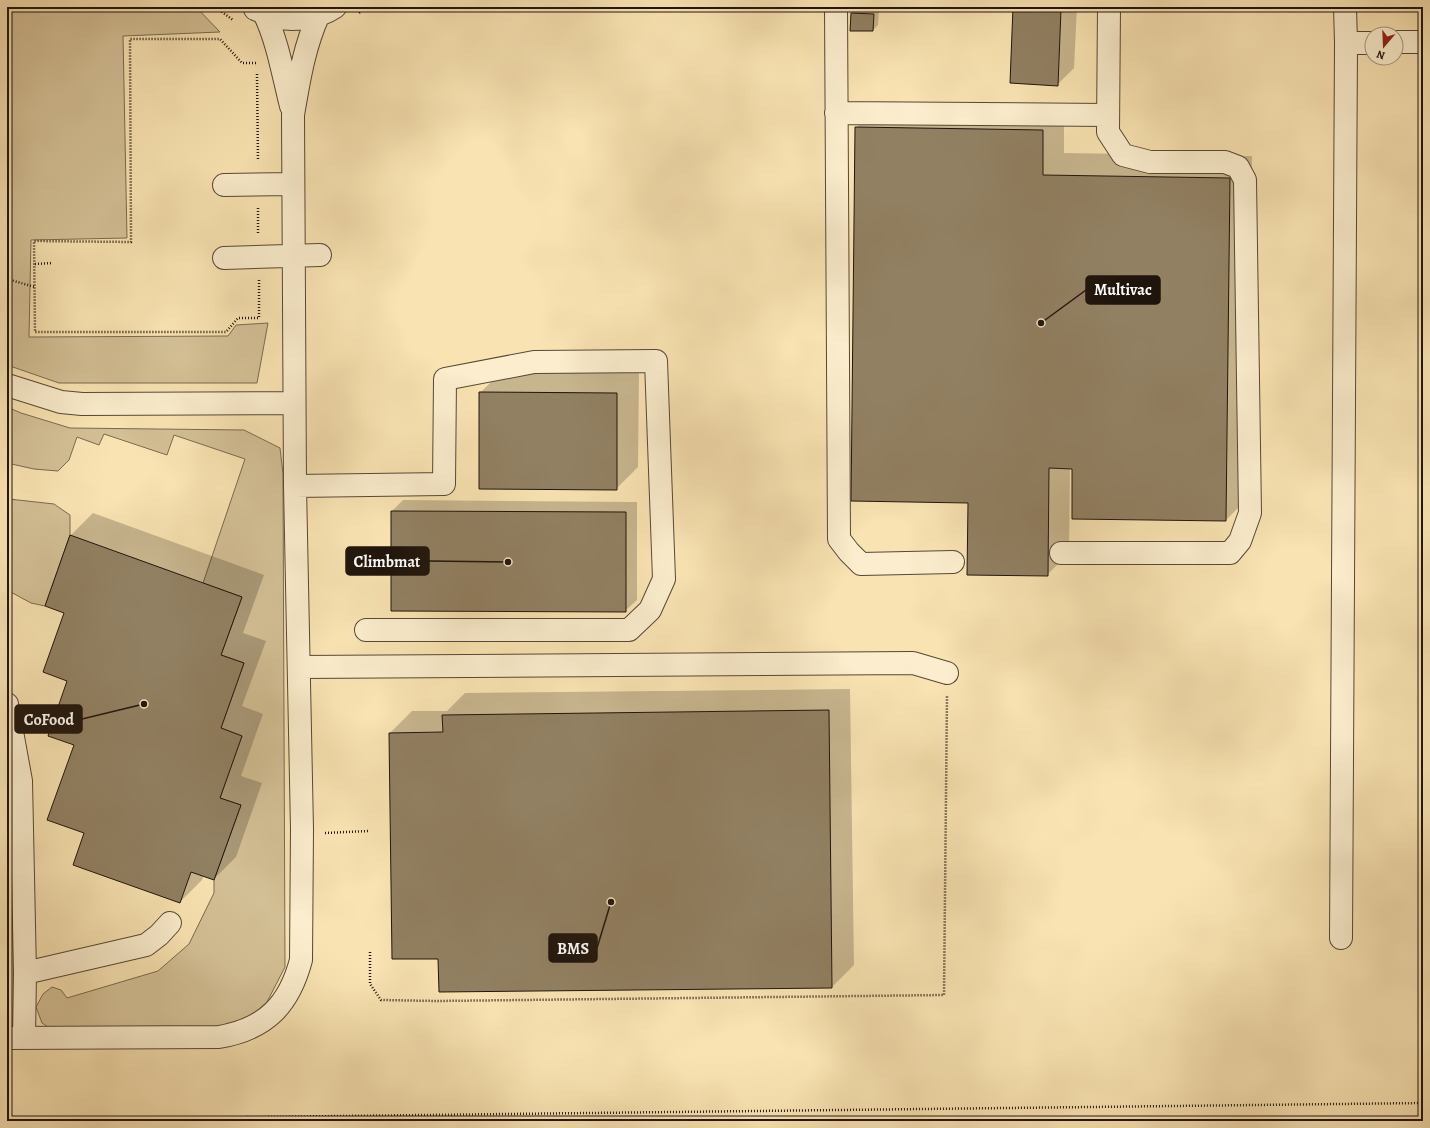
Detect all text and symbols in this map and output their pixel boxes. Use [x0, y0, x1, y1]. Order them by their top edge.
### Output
north arrow [1364, 26, 1404, 66]
text: N [1375, 47, 1387, 63]
callout: Multivac [1086, 276, 1160, 304]
text: Multivac [1094, 279, 1152, 301]
callout: Climbmat [346, 547, 429, 575]
text: Climbmat [354, 551, 421, 573]
callout: CoFood [15, 705, 82, 733]
text: CoFood [24, 709, 75, 731]
callout: BMS [549, 934, 597, 962]
text: BMS [557, 938, 589, 960]

